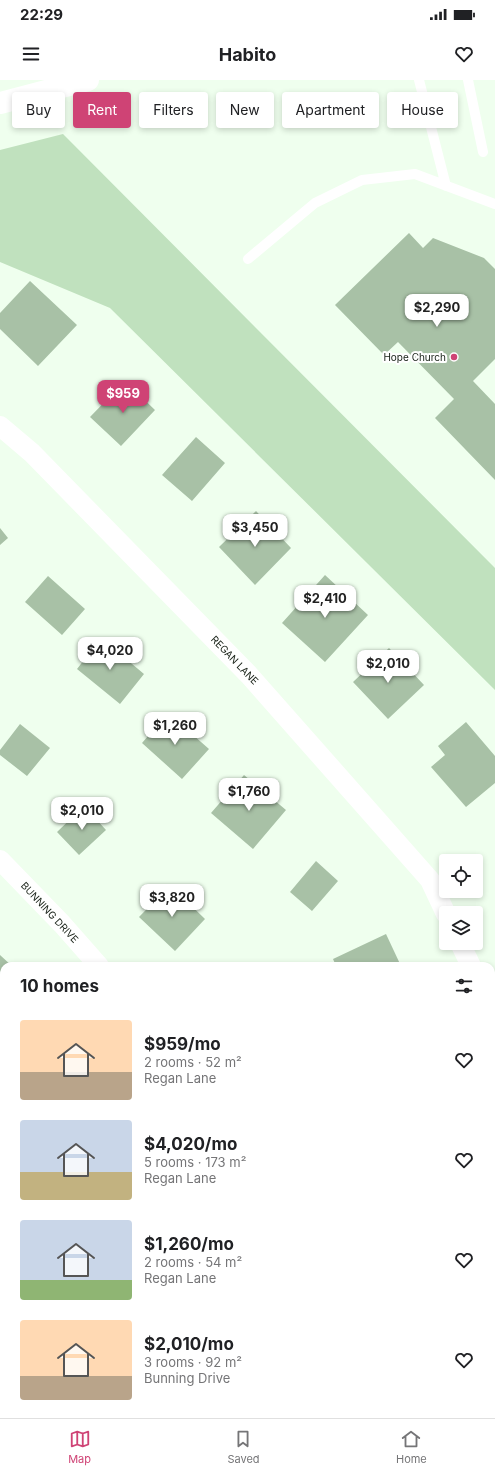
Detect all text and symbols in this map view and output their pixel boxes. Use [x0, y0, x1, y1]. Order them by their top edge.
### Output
text: 22:29 [20, 5, 63, 24]
icon: menu [20, 43, 42, 65]
icon: heart [453, 43, 475, 65]
text: Habito [219, 44, 276, 65]
chip: Buy [12, 92, 65, 128]
chip: Rent [73, 92, 131, 128]
chip: Filters [139, 92, 208, 128]
chip: New [216, 92, 274, 128]
chip: Apartment [282, 92, 379, 128]
chip: House [387, 92, 458, 128]
pin: $2,290 [404, 294, 470, 328]
text: $2,290 [414, 299, 460, 315]
place label: Hope Church [383, 351, 446, 363]
marker: Hope Church [449, 352, 459, 362]
pin: $959 [99, 380, 147, 414]
text: $959 [106, 385, 140, 401]
pin: $3,450 [222, 514, 288, 548]
text: $3,450 [232, 519, 278, 535]
pin: $2,410 [292, 585, 358, 619]
text: $2,410 [303, 590, 347, 606]
street label: REGAN LANE [209, 633, 261, 687]
pin: $4,020 [77, 637, 143, 671]
text: $4,020 [87, 642, 133, 658]
pin: $2,010 [355, 650, 421, 684]
text: $2,010 [366, 655, 410, 671]
pin: $1,260 [142, 712, 208, 746]
text: $1,260 [153, 717, 197, 733]
pin: $1,760 [216, 778, 282, 812]
text: $1,760 [228, 783, 270, 799]
pin: $2,010 [49, 797, 115, 831]
text: $2,010 [60, 802, 104, 818]
map controls [439, 854, 483, 950]
button: locate [439, 854, 483, 898]
street label: BUNNING DRIVE [19, 879, 81, 945]
pin: $3,820 [139, 884, 205, 918]
text: $3,820 [149, 889, 195, 905]
button: layers [439, 906, 483, 950]
icon: filters [453, 975, 475, 997]
text: 10 homes [20, 976, 99, 996]
text: $959/mo [144, 1034, 221, 1054]
icon: home [52, 1036, 100, 1084]
icon: heart [453, 1049, 475, 1071]
text: 2 rooms · 52 m² [144, 1054, 242, 1070]
text: Regan Lane [144, 1070, 216, 1086]
text: $4,020/mo [144, 1134, 237, 1154]
icon: home [52, 1136, 100, 1184]
icon: heart [453, 1149, 475, 1171]
text: 5 rooms · 173 m² [144, 1154, 246, 1170]
text: Regan Lane [144, 1170, 216, 1186]
text: $1,260/mo [144, 1234, 234, 1254]
icon: home [52, 1236, 100, 1284]
icon: heart [453, 1249, 475, 1271]
text: 2 rooms · 54 m² [144, 1254, 242, 1270]
text: Regan Lane [144, 1270, 216, 1286]
text: $2,010/mo [144, 1334, 234, 1354]
icon: home [52, 1336, 100, 1384]
icon: heart [453, 1349, 475, 1371]
text: 3 rooms · 92 m² [144, 1354, 242, 1370]
text: Bunning Drive [144, 1370, 230, 1386]
tab: Map [68, 1428, 91, 1466]
tab: Saved [227, 1428, 260, 1466]
tab: Home [396, 1428, 427, 1466]

